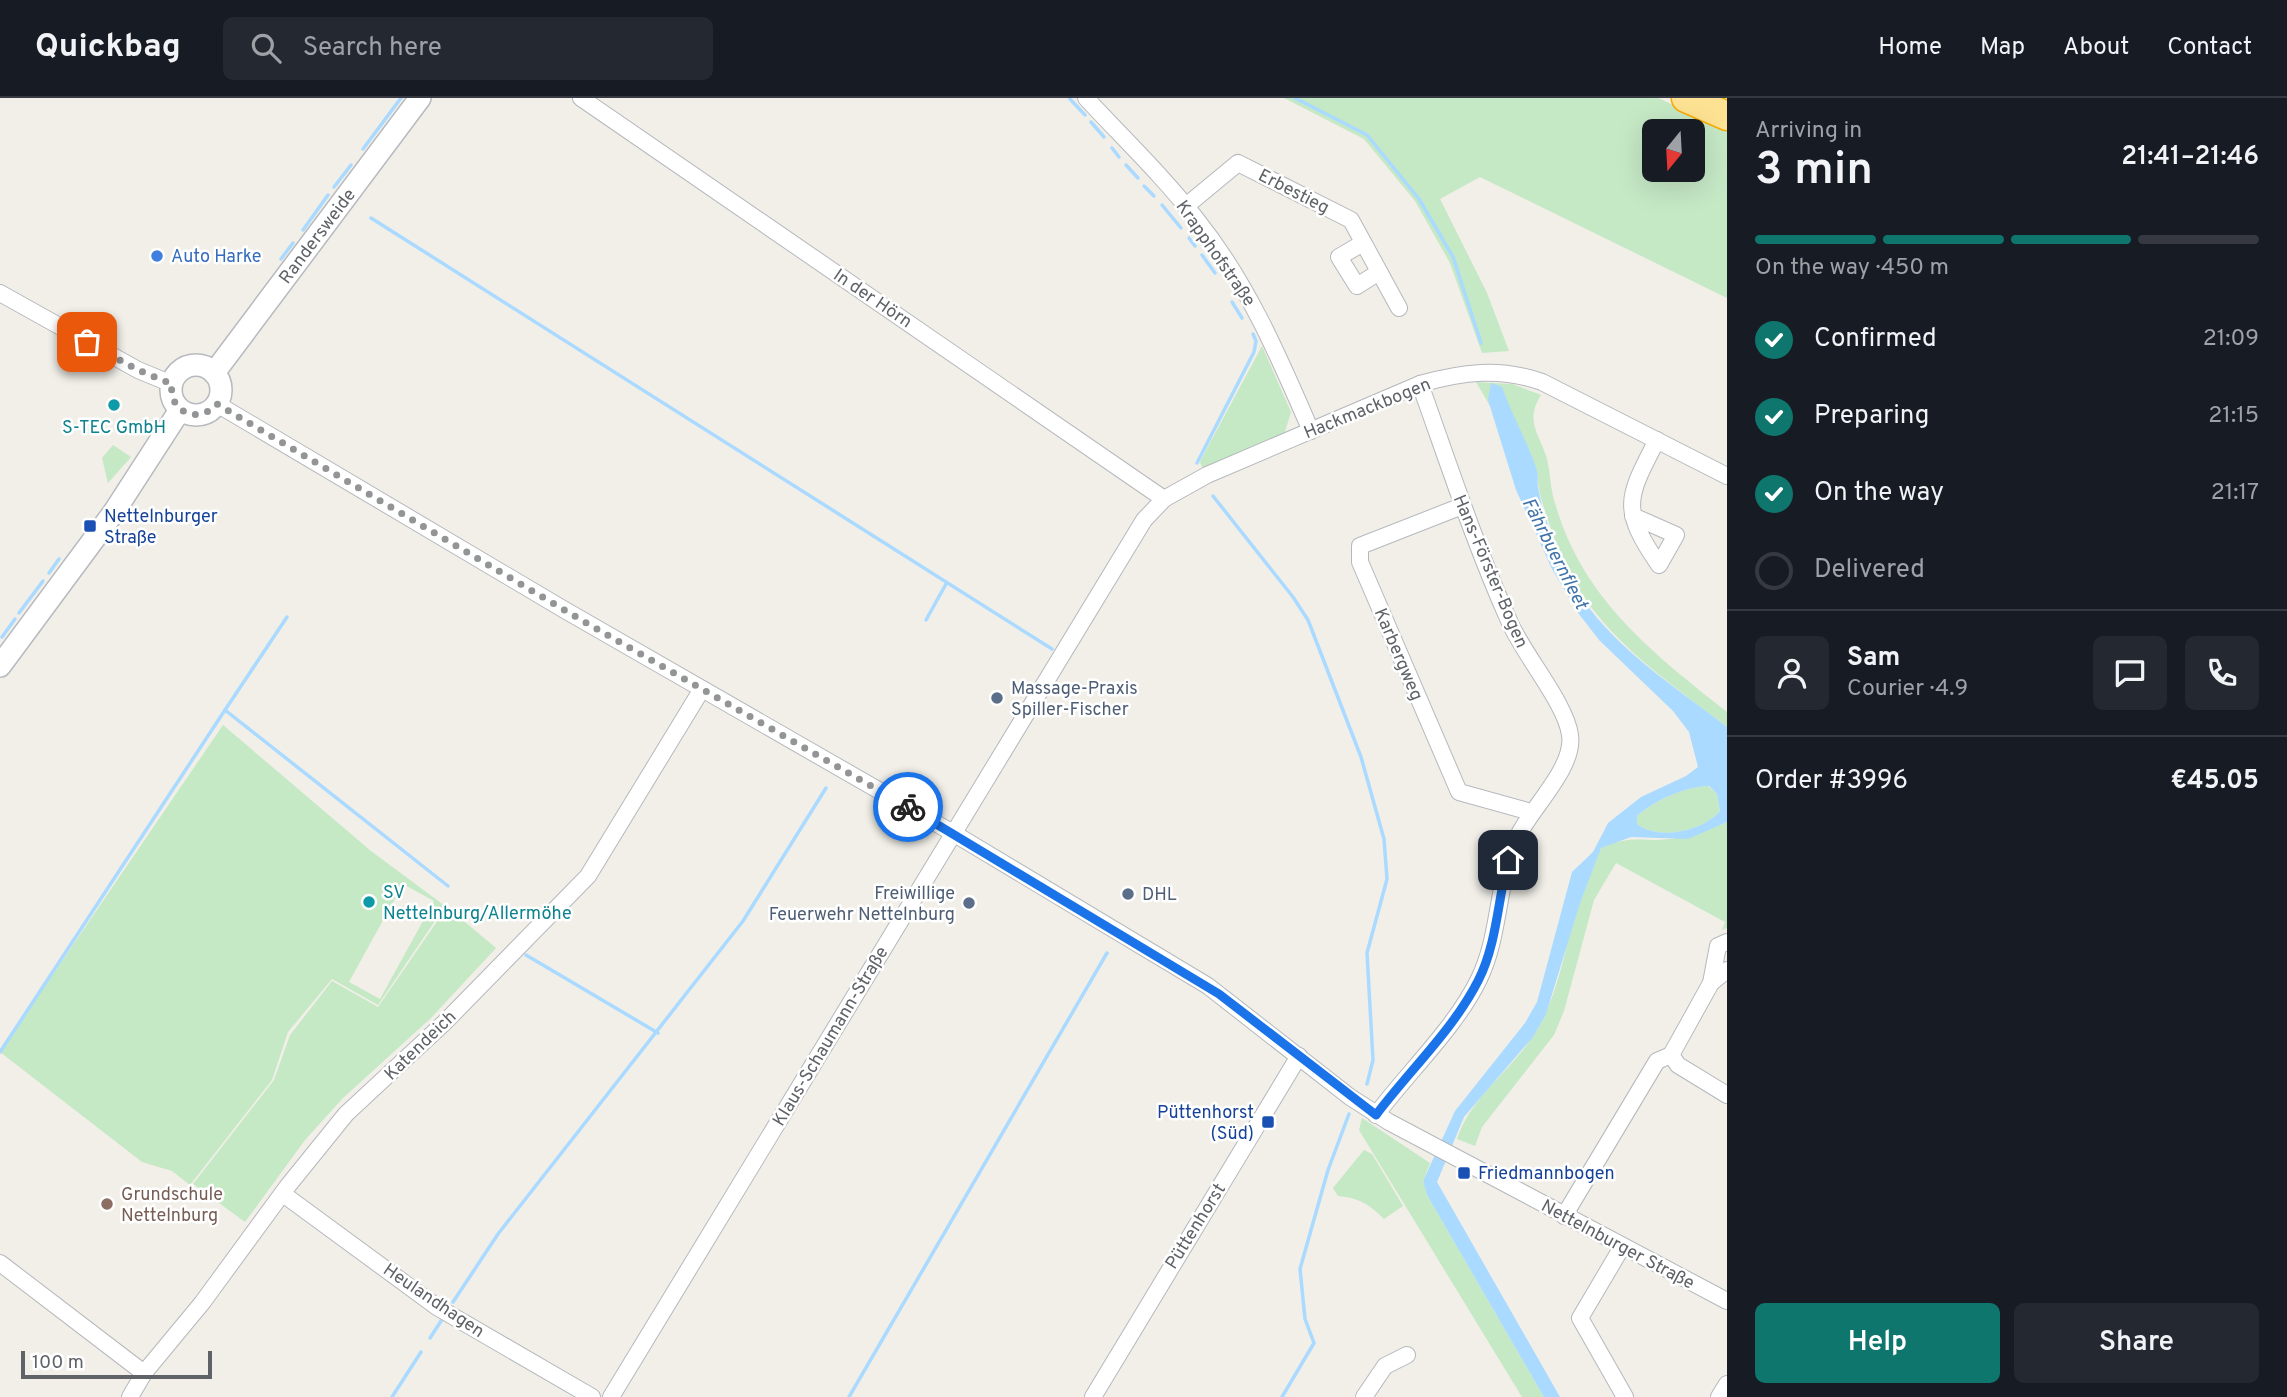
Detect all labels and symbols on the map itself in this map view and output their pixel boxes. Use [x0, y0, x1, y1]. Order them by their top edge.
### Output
north arrow [1642, 119, 1704, 182]
street label: Erbestieg [1254, 165, 1333, 220]
street label: Randersweide [275, 185, 362, 289]
street label: Krapphofstraße [1170, 196, 1260, 311]
place label: Auto Harke [171, 246, 262, 269]
marker: Auto Harke [149, 248, 165, 264]
street label: In der Hörn [828, 264, 916, 334]
pin [57, 312, 117, 372]
street label: Hackmackbogen [1301, 373, 1434, 445]
marker: S-TEC GmbH [106, 397, 122, 413]
place label: S-TEC GmbH [62, 417, 166, 440]
street label: Hans-Förster-Bogen [1447, 491, 1532, 652]
water label: Fährbuernfleet [1516, 494, 1593, 615]
place label: Nettelnburger Straße [104, 506, 218, 550]
marker: Nettelnburger Straße [82, 518, 98, 534]
street label: Karbergweg [1368, 605, 1427, 704]
place label: Massage-Praxis Spiller-Fischer [1011, 678, 1138, 722]
marker: Massage-Praxis Spiller-Fischer [989, 690, 1005, 706]
courier [873, 772, 943, 842]
pin [1478, 830, 1538, 890]
place label: SV Nettelnburg/Allermöhe [383, 882, 572, 926]
place label: Freiwillige Feuerwehr Nettelnburg [769, 883, 955, 927]
place label: DHL [1142, 884, 1177, 907]
marker: DHL [1120, 886, 1136, 902]
marker: SV Nettelnburg/Allermöhe [361, 894, 377, 910]
marker: Freiwillige Feuerwehr Nettelnburg [961, 895, 977, 911]
street label: Klaus-Schaumann-Straße [768, 943, 894, 1131]
street label: Katendeich [380, 1006, 462, 1086]
place label: Püttenhorst (Süd) [1157, 1102, 1254, 1146]
marker: Püttenhorst (Süd) [1260, 1114, 1276, 1130]
place label: Friedmannbogen [1478, 1163, 1615, 1186]
marker: Friedmannbogen [1456, 1165, 1472, 1181]
street label: Püttenhorst [1161, 1180, 1232, 1274]
place label: Grundschule Nettelnburg [121, 1184, 223, 1228]
street label: Nettelnburger Straße [1537, 1195, 1698, 1295]
marker: Grundschule Nettelnburg [99, 1196, 115, 1212]
street label: Heulandhagen [378, 1259, 488, 1344]
scale bar [21, 1348, 212, 1380]

